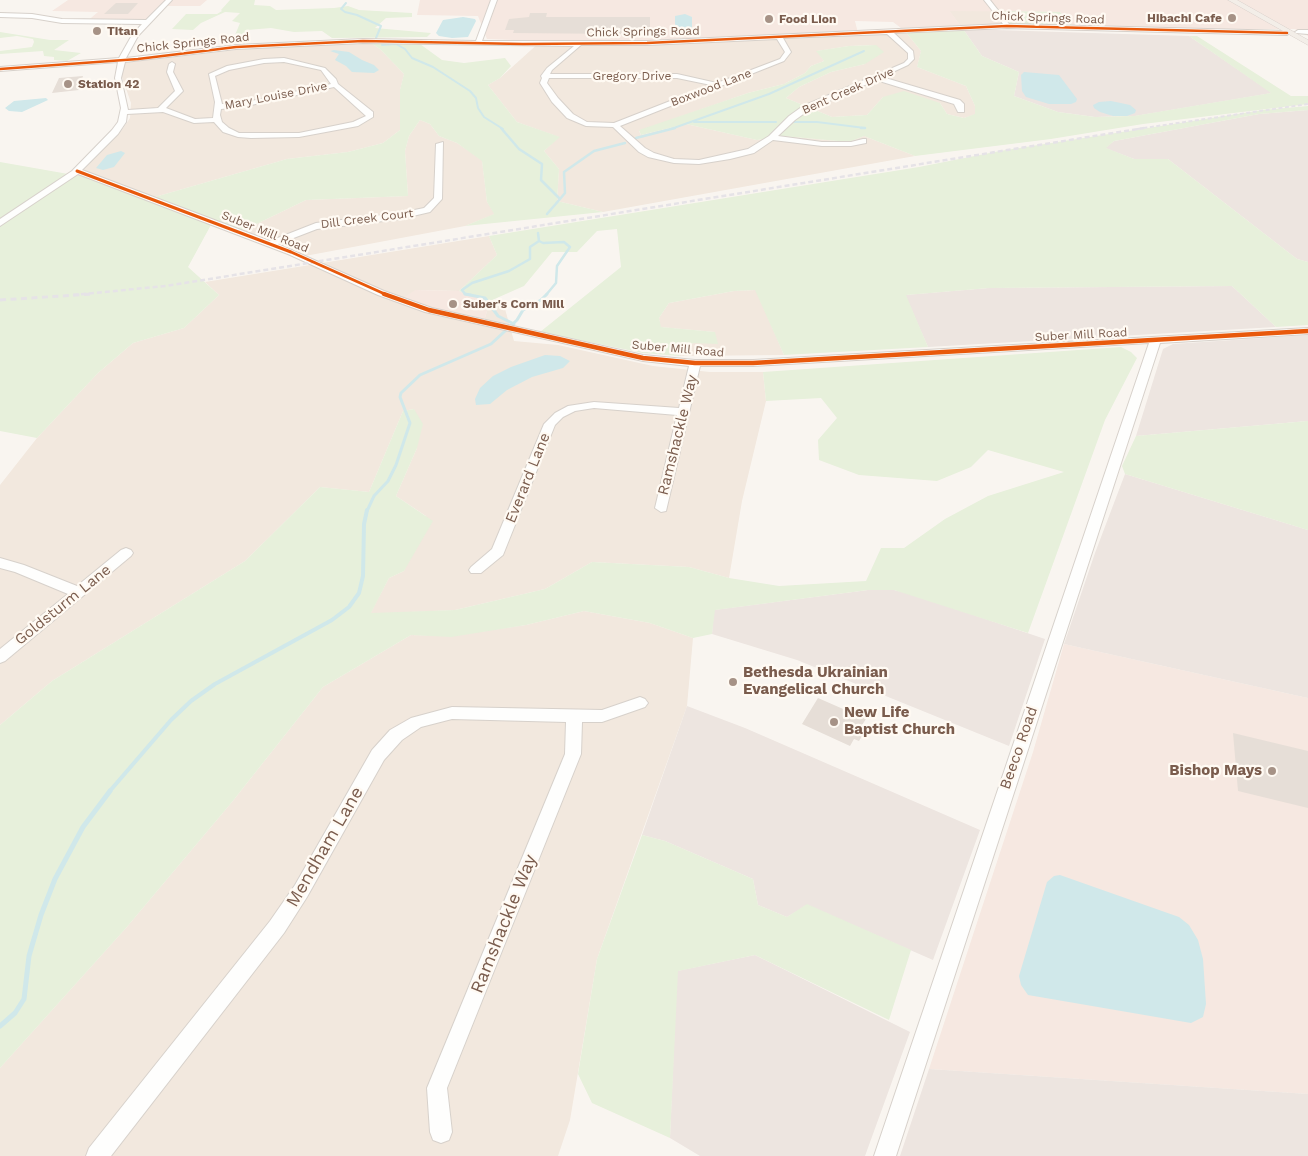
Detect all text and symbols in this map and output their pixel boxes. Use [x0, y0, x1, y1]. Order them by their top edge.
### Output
street label: Chick Springs Road [991, 9, 1105, 27]
place label: Hibachi Cafe [1147, 11, 1222, 25]
place label: Food Lion [779, 12, 836, 26]
marker: Hibachi Cafe [1226, 12, 1238, 24]
marker: Food Lion [763, 13, 775, 25]
place label: Titan [107, 24, 138, 38]
street label: Chick Springs Road [586, 24, 700, 40]
marker: Titan [91, 25, 103, 37]
street label: Chick Springs Road [136, 30, 250, 56]
street label: Bent Creek Drive [800, 64, 896, 118]
street label: Boxwood Lane [669, 66, 753, 110]
street label: Gregory Drive [593, 69, 671, 83]
place label: Station 42 [78, 77, 139, 91]
marker: Station 42 [62, 78, 74, 90]
street label: Mary Louise Drive [224, 79, 328, 113]
street label: Dill Creek Court [320, 206, 414, 232]
street label: Suber Mill Road [219, 208, 311, 256]
place label: Suber's Corn Mill [463, 297, 564, 311]
marker: Suber's Corn Mill [447, 298, 459, 310]
street label: Suber Mill Road [1034, 325, 1128, 345]
street label: Suber Mill Road [631, 338, 725, 360]
street label: Ramshackle Way [654, 373, 702, 497]
street label: Everard Lane [502, 430, 554, 526]
street label: Goldsturm Lane [11, 561, 115, 649]
place label: Bethesda Ukrainian Evangelical Church [743, 664, 888, 699]
marker: Bethesda Ukrainian Evangelical Church [727, 676, 739, 688]
place label: New Life Baptist Church [844, 704, 955, 739]
street label: Beeco Road [996, 704, 1042, 792]
marker: New Life Baptist Church [828, 716, 840, 728]
place label: Bishop Mays [1169, 762, 1262, 780]
marker: Bishop Mays [1266, 765, 1278, 777]
street label: Mendham Lane [282, 783, 368, 911]
street label: Ramshackle Way [466, 851, 542, 997]

